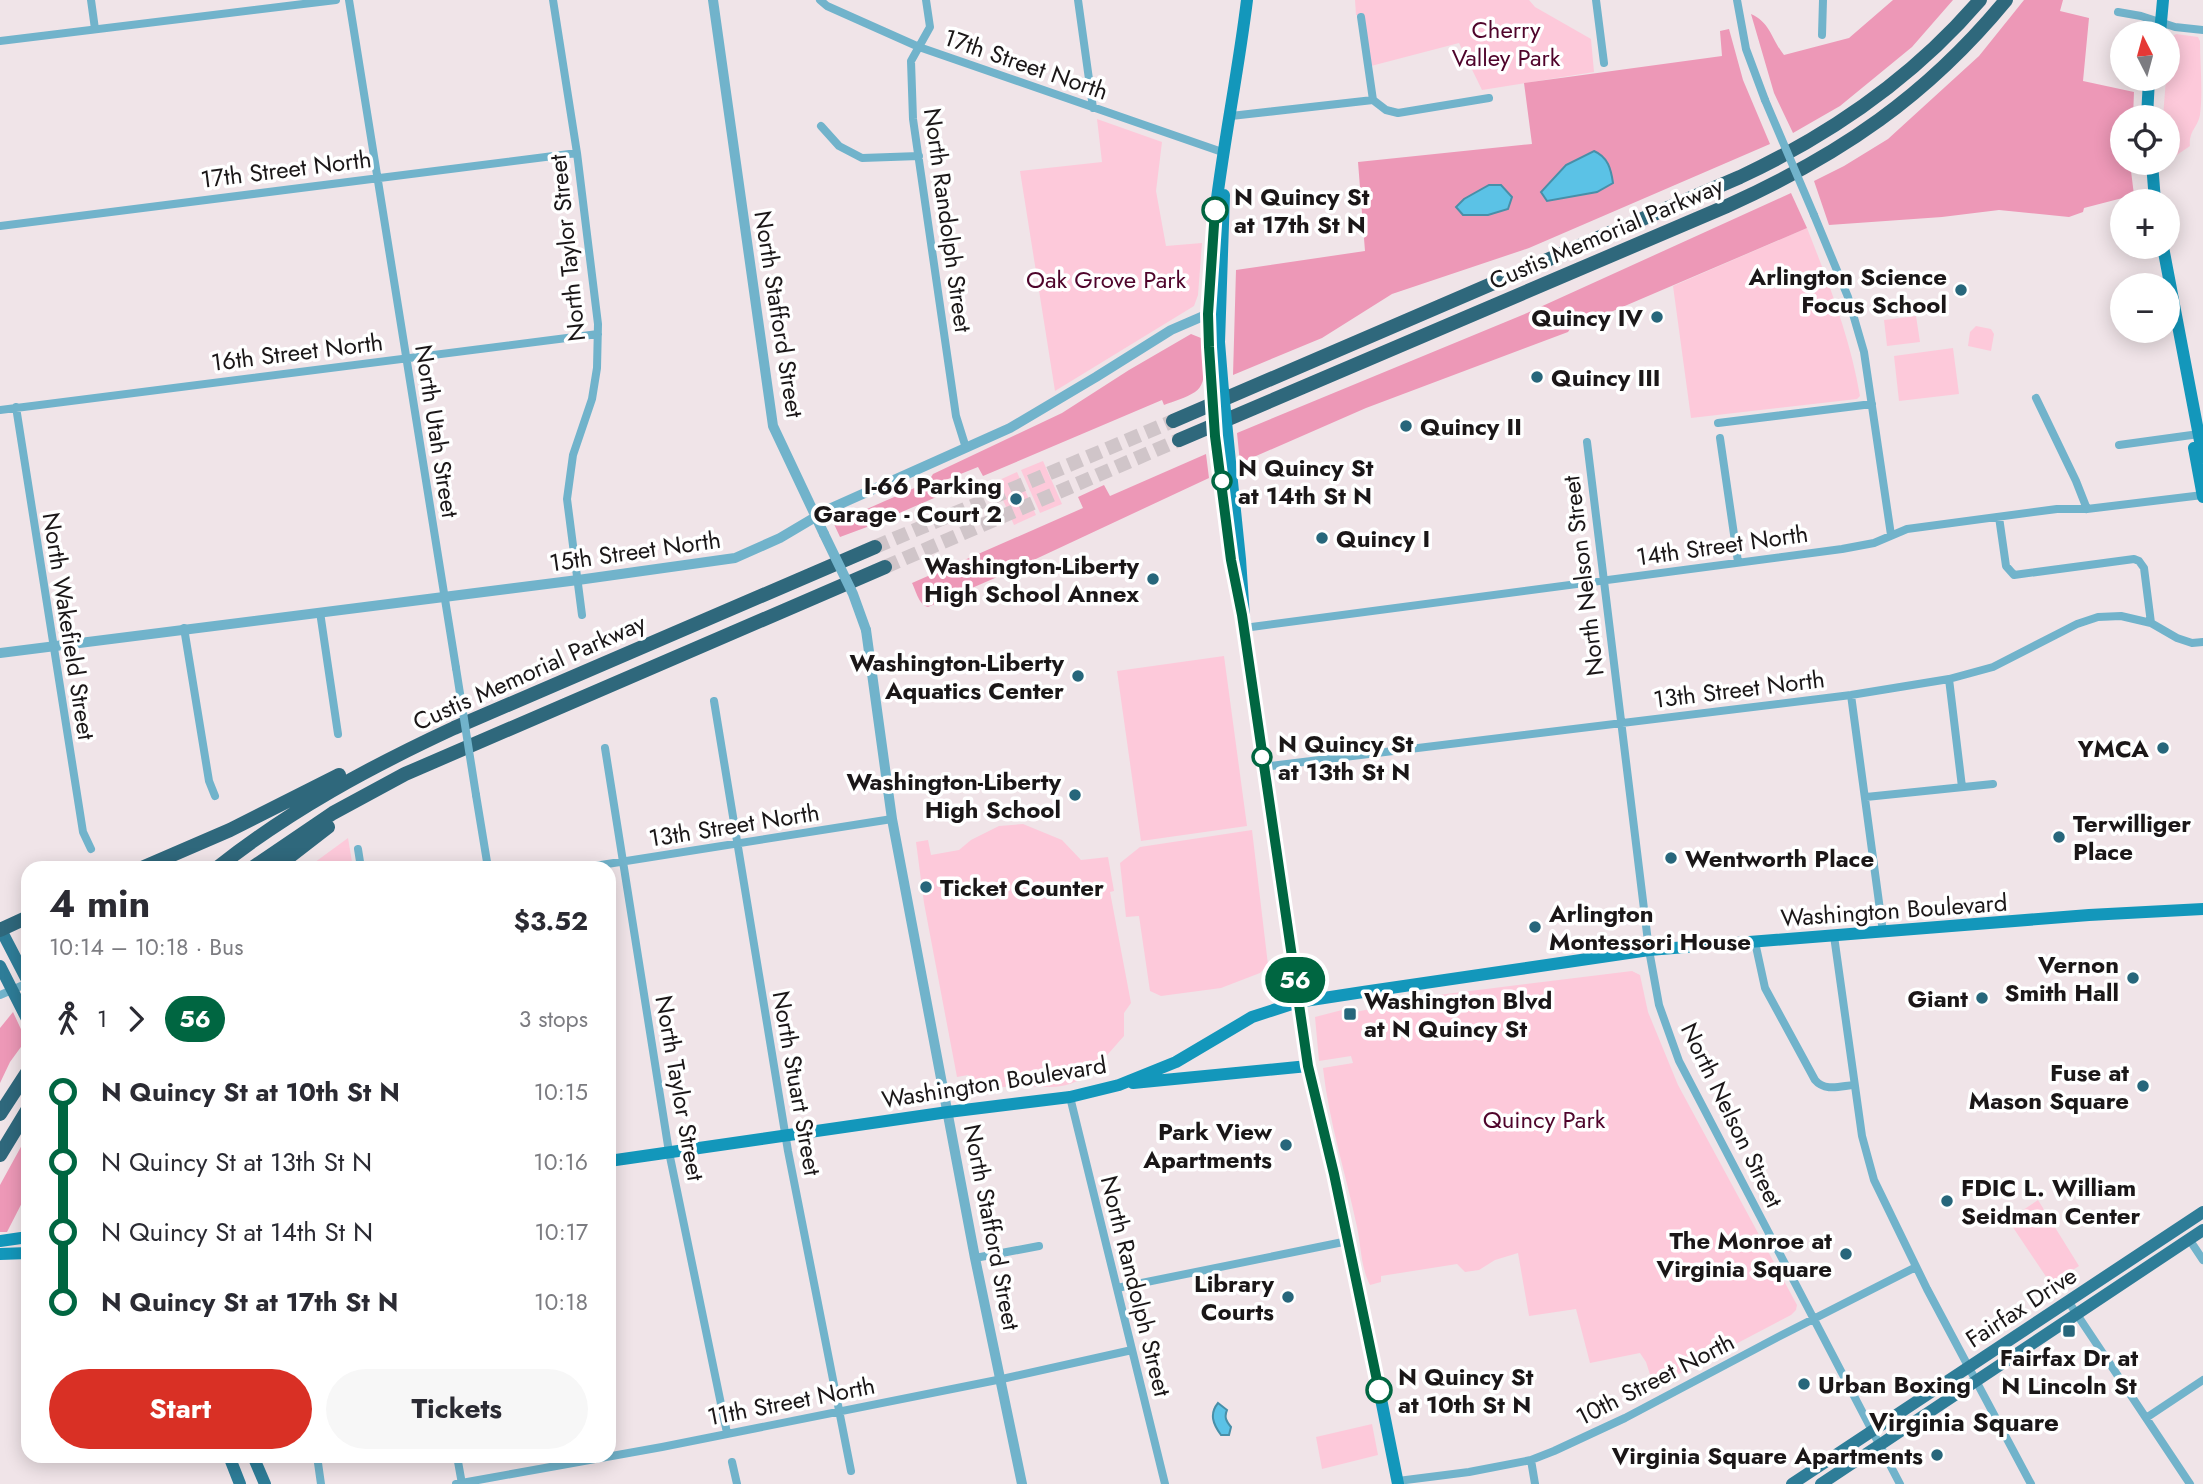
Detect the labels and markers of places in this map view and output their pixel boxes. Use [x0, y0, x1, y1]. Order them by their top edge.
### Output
place label: N Quincy St at 17th St N [1234, 179, 1370, 242]
marker: N Quincy St at 17th St N [1202, 197, 1228, 223]
place label: Arlington Science Focus School [1748, 259, 1947, 322]
marker: Arlington Science Focus School [1953, 282, 1969, 298]
place label: Quincy IV [1531, 300, 1643, 335]
marker: Quincy IV [1649, 309, 1665, 325]
place label: Quincy III [1551, 360, 1661, 395]
marker: Quincy III [1529, 369, 1545, 385]
place label: Quincy II [1420, 409, 1522, 444]
marker: Quincy II [1398, 418, 1414, 434]
place label: N Quincy St at 14th St N [1238, 450, 1374, 513]
place label: I-66 Parking Garage - Court 2 [813, 468, 1002, 531]
marker: N Quincy St at 14th St N [1212, 471, 1232, 491]
marker: I-66 Parking Garage - Court 2 [1008, 491, 1024, 507]
place label: Quincy I [1336, 521, 1430, 556]
marker: Quincy I [1314, 530, 1330, 546]
place label: Washington-Liberty High School Annex [924, 548, 1139, 611]
marker: Washington-Liberty High School Annex [1145, 571, 1161, 587]
place label: Washington-Liberty Aquatics Center [849, 645, 1064, 708]
marker: Washington-Liberty Aquatics Center [1070, 668, 1086, 684]
place label: N Quincy St at 13th St N [1278, 726, 1414, 789]
place label: YMCA [2077, 731, 2149, 766]
marker: YMCA [2155, 740, 2171, 756]
marker: N Quincy St at 13th St N [1252, 747, 1272, 767]
place label: Washington-Liberty High School [846, 764, 1061, 827]
marker: Washington-Liberty High School [1067, 787, 1083, 803]
place label: Terwilliger Place [2073, 806, 2191, 869]
marker: Terwilliger Place [2051, 829, 2067, 845]
place label: Wentworth Place [1685, 841, 1874, 876]
marker: Wentworth Place [1663, 850, 1679, 866]
place label: Ticket Counter [940, 870, 1104, 905]
marker: Ticket Counter [918, 879, 934, 895]
place label: Arlington Montessori House [1548, 896, 1751, 959]
marker: Arlington Montessori House [1527, 919, 1543, 935]
place label: Vernon Smith Hall [2004, 947, 2119, 1010]
marker: Vernon Smith Hall [2125, 970, 2141, 986]
place label: Giant [1907, 981, 1968, 1016]
place label: Washington Blvd at N Quincy St [1364, 983, 1552, 1046]
marker: Giant [1974, 990, 1990, 1006]
marker: Washington Blvd at N Quincy St [1342, 1006, 1358, 1022]
place label: Fuse at Mason Square [1969, 1055, 2129, 1118]
marker: Fuse at Mason Square [2135, 1078, 2151, 1094]
place label: Park View Apartments [1142, 1114, 1273, 1177]
marker: Park View Apartments [1278, 1137, 1294, 1153]
place label: FDIC L. William Seidman Center [1961, 1170, 2141, 1233]
marker: FDIC L. William Seidman Center [1939, 1193, 1955, 1209]
place label: The Monroe at Virginia Square [1656, 1223, 1832, 1286]
marker: The Monroe at Virginia Square [1838, 1246, 1854, 1262]
place label: Library Courts [1194, 1266, 1274, 1329]
marker: Library Courts [1280, 1289, 1296, 1305]
marker: Fairfax Dr at N Lincoln St [2061, 1323, 2077, 1339]
place label: Fairfax Dr at N Lincoln St [2000, 1340, 2139, 1403]
place label: N Quincy St at 10th St N [1398, 1359, 1534, 1422]
place label: Urban Boxing [1818, 1367, 1971, 1402]
marker: Urban Boxing [1796, 1376, 1812, 1392]
marker: N Quincy St at 10th St N [1366, 1377, 1392, 1403]
place label: Virginia Square Apartments [1611, 1438, 1923, 1473]
marker: Virginia Square Apartments [1929, 1447, 1945, 1463]

